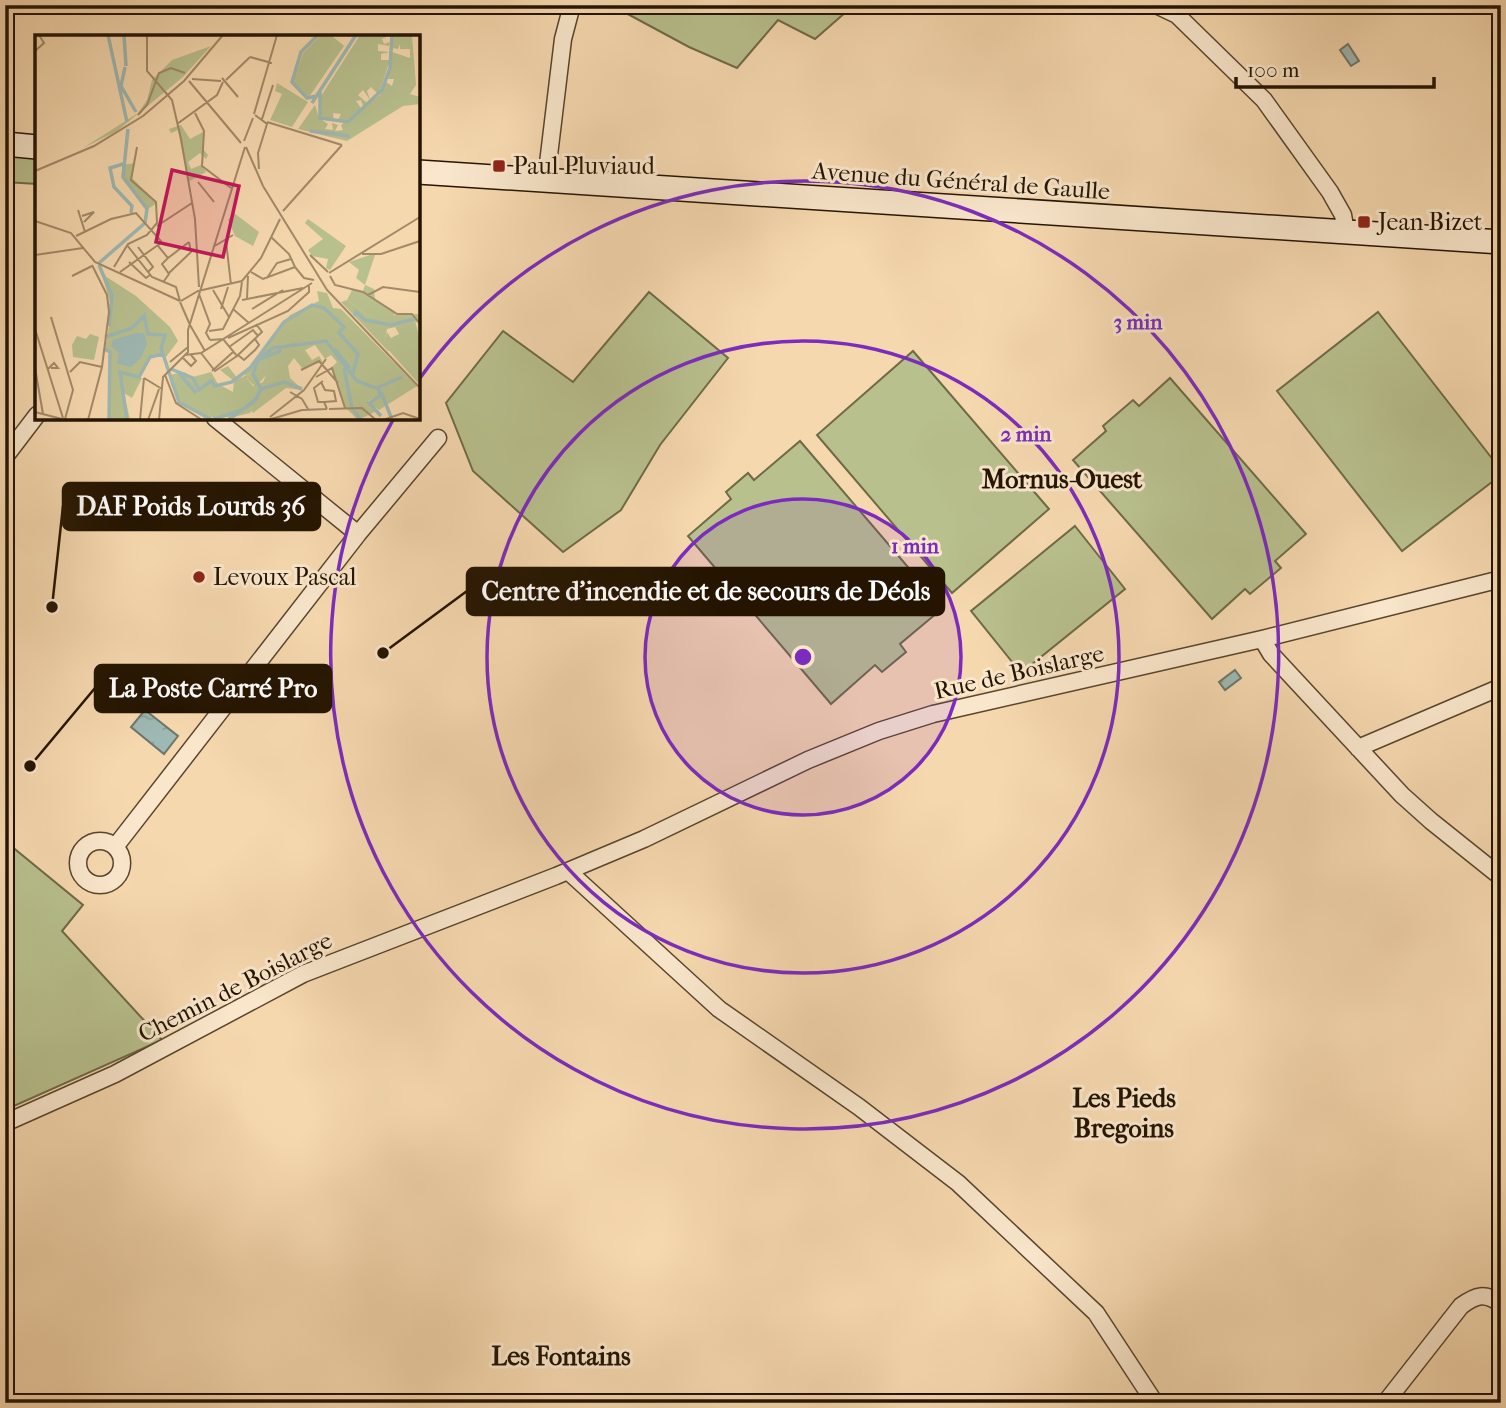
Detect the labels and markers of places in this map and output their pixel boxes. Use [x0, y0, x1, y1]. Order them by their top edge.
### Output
place label: Paul Pluviaud [513, 152, 656, 180]
marker: Paul Pluviaud [491, 158, 507, 174]
place label: Jean Bizet [1376, 208, 1483, 236]
marker: Jean Bizet [1356, 214, 1372, 230]
callout: DAF Poids Lourds 36 [63, 483, 320, 530]
place label: Levoux Pascal [213, 563, 357, 591]
callout: Centre d'incendie et de secours de Déols [467, 568, 944, 615]
marker: Levoux Pascal [191, 569, 207, 585]
centre of rings [791, 645, 815, 669]
callout: La Poste Carré Pro [95, 665, 331, 712]

